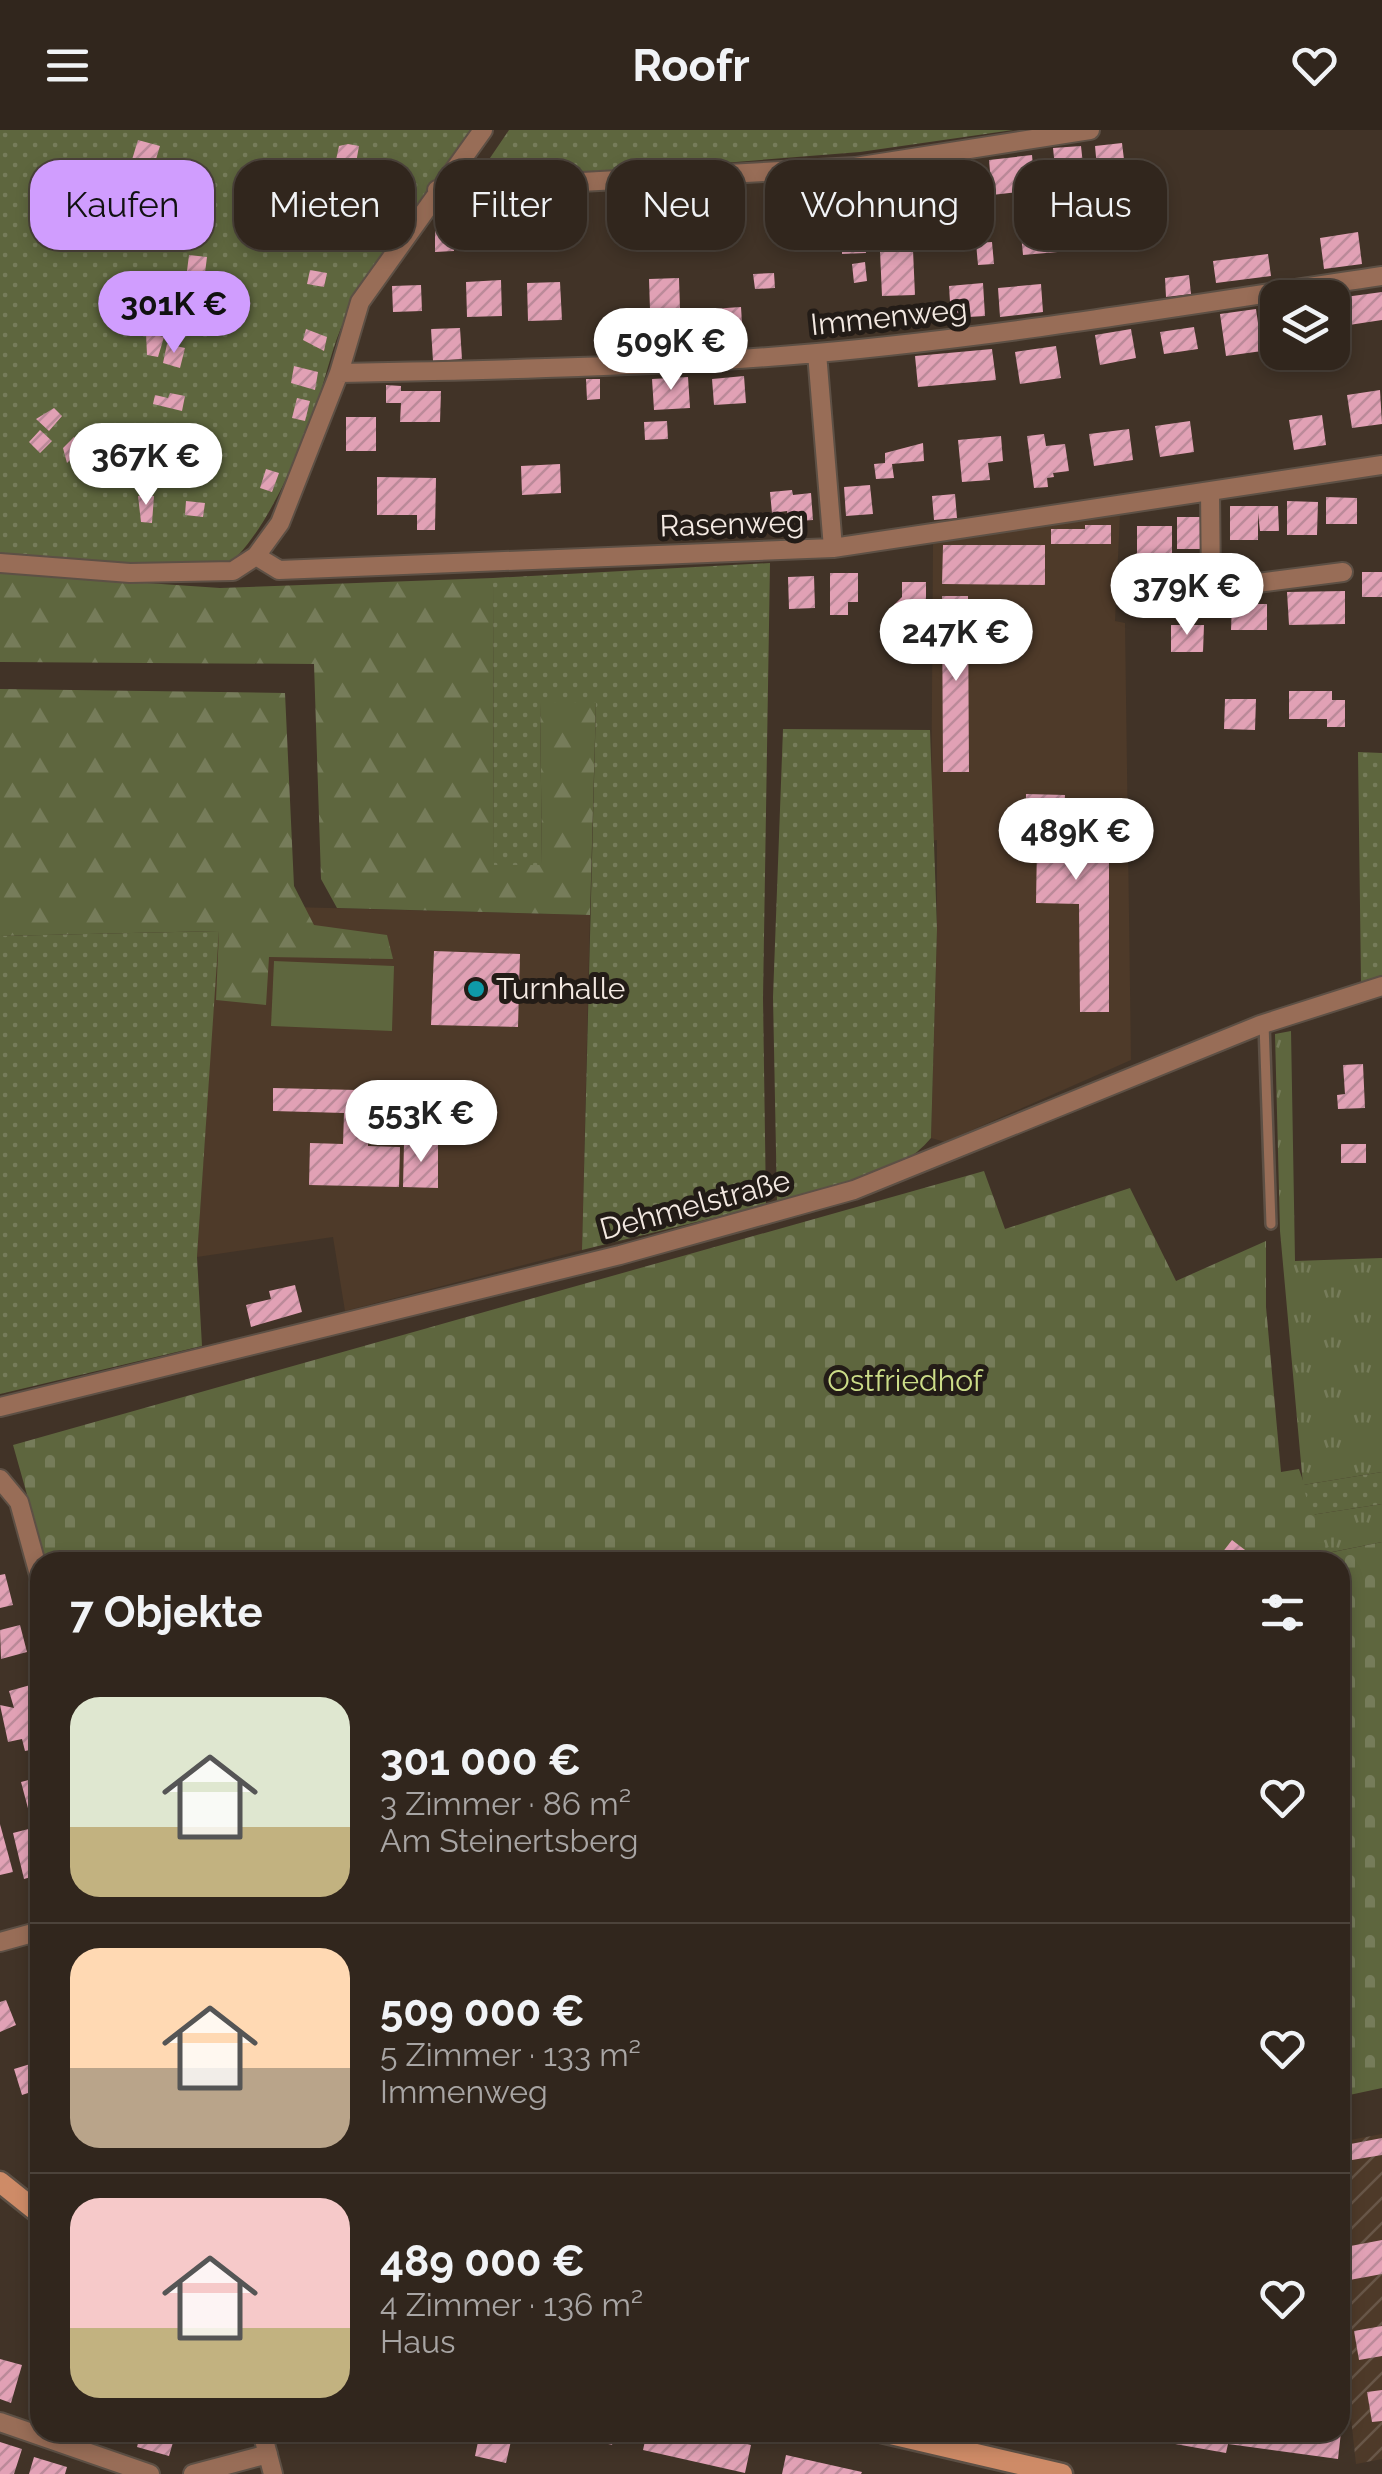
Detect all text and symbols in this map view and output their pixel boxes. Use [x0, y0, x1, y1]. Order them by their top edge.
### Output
icon: menu [40, 38, 95, 93]
icon: heart [1287, 38, 1342, 93]
text: Roofr [632, 39, 750, 92]
chip: Kaufen [30, 160, 214, 250]
chip: Mieten [234, 160, 415, 250]
chip: Filter [435, 160, 587, 250]
chip: Neu [607, 160, 745, 250]
chip: Wohnung [765, 160, 994, 250]
chip: Haus [1014, 160, 1167, 250]
pin: 301K € [93, 271, 255, 356]
map controls [1260, 280, 1350, 370]
button: layers [1260, 280, 1350, 370]
text: 301K € [120, 285, 228, 322]
street label: Immenweg [809, 291, 969, 342]
pin: 509K € [590, 308, 752, 393]
text: 509K € [616, 322, 726, 359]
pin: 367K € [65, 423, 227, 508]
text: 367K € [91, 437, 201, 474]
street label: Rasenweg [659, 503, 805, 544]
pin: 379K € [1106, 553, 1268, 638]
text: 379K € [1133, 567, 1241, 604]
pin: 247K € [875, 599, 1037, 684]
text: 247K € [902, 613, 1010, 650]
pin: 489K € [995, 798, 1157, 883]
text: 489K € [1021, 812, 1131, 849]
place label: Turnhalle [496, 971, 625, 1006]
marker: Turnhalle [465, 978, 487, 1000]
pin: 553K € [340, 1080, 502, 1165]
text: 553K € [367, 1094, 475, 1131]
street label: Dehmelstraße [596, 1162, 794, 1247]
park label: Ostfriedhof [827, 1363, 984, 1398]
icon: filters [1255, 1585, 1310, 1640]
text: 7 Objekte [70, 1588, 263, 1637]
text: 301 000 € [380, 1736, 581, 1785]
icon: home [150, 1737, 270, 1857]
icon: heart [1255, 1770, 1310, 1825]
text: 3 Zimmer · 86 m² [380, 1785, 631, 1822]
text: Am Steinertsberg [380, 1822, 638, 1859]
text: 509 000 € [380, 1987, 585, 2036]
icon: home [150, 1988, 270, 2108]
icon: heart [1255, 2021, 1310, 2076]
text: 5 Zimmer · 133 m² [380, 2036, 641, 2073]
text: Immenweg [380, 2073, 548, 2110]
text: 489 000 € [380, 2237, 585, 2286]
icon: home [150, 2238, 270, 2358]
icon: heart [1255, 2271, 1310, 2326]
text: 4 Zimmer · 136 m² [380, 2286, 643, 2323]
text: Haus [380, 2323, 455, 2360]

